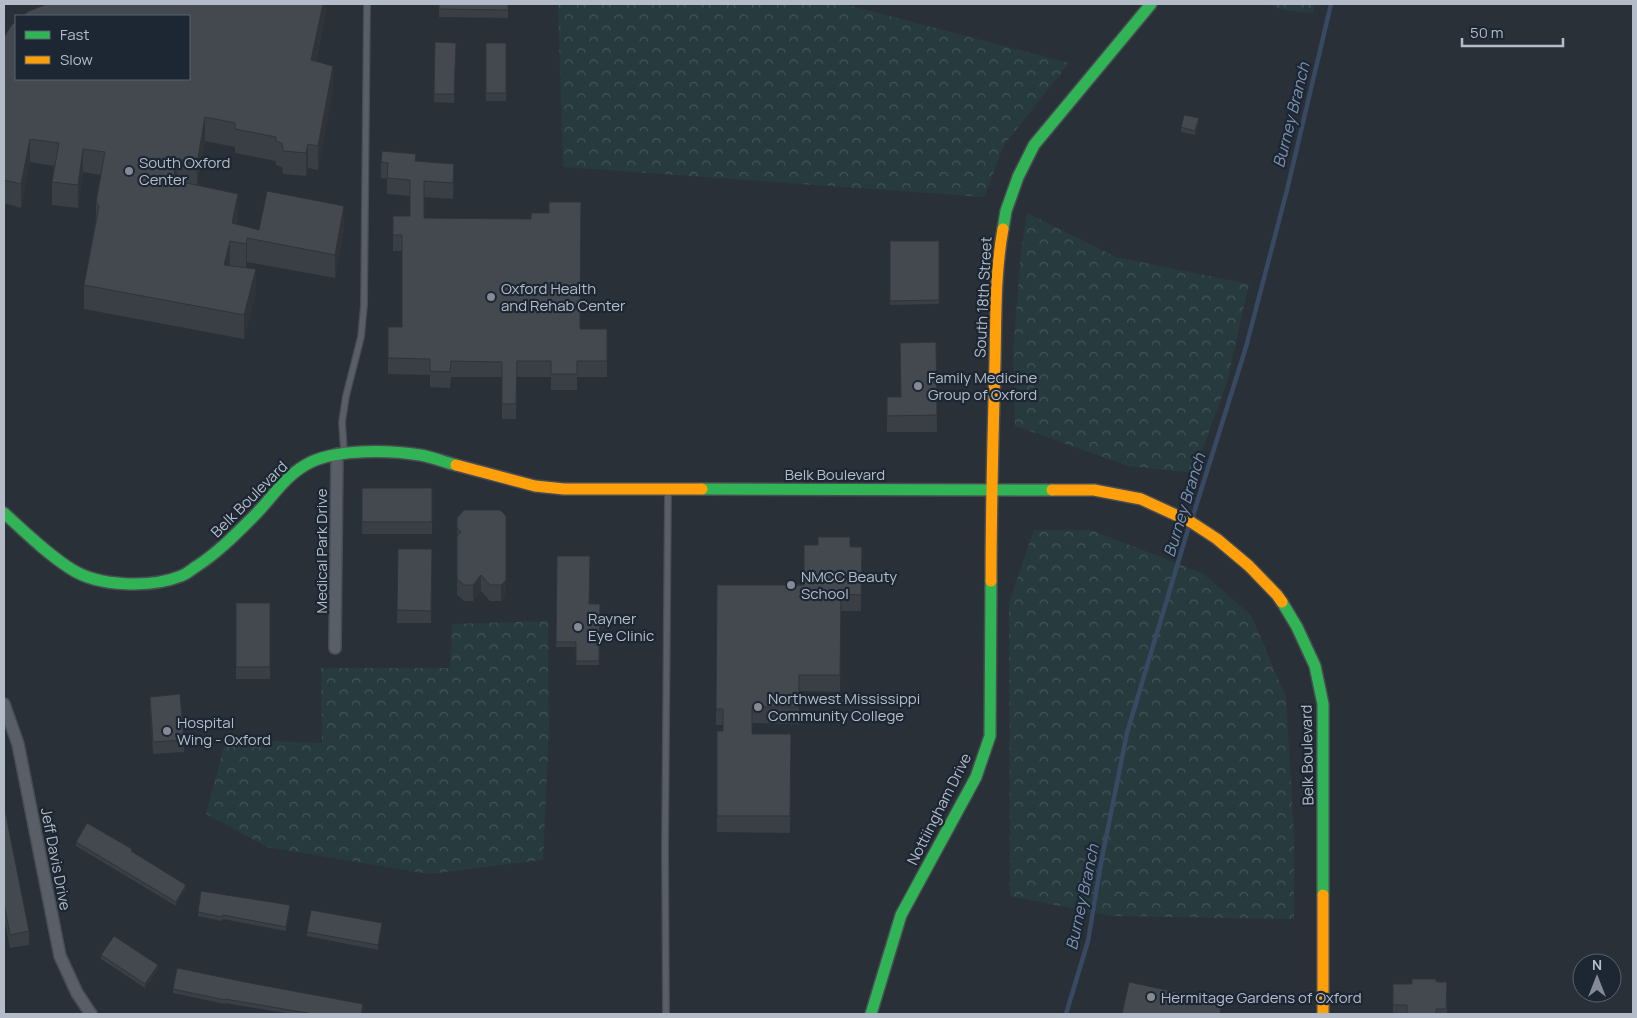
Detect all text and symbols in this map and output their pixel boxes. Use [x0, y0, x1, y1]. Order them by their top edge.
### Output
legend [15, 15, 190, 80]
scale bar [1462, 15, 1563, 47]
text: 50 m [1470, 22, 1504, 43]
text: Fast [60, 24, 89, 45]
text: Slow [60, 49, 93, 70]
water label: Burney Branch [1267, 60, 1315, 170]
place label: South Oxford Center [139, 152, 230, 190]
marker: South Oxford Center [123, 165, 135, 177]
street label: South 18th Street [969, 236, 997, 358]
place label: Oxford Health and Rehab Center [501, 278, 626, 316]
marker: Oxford Health and Rehab Center [485, 291, 497, 303]
place label: Family Medicine Group of Oxford [928, 367, 1037, 405]
marker: Family Medicine Group of Oxford [912, 380, 924, 392]
water label: Burney Branch [1158, 450, 1210, 560]
street label: Belk Boulevard [206, 456, 292, 542]
street label: Belk Boulevard [785, 464, 885, 485]
street label: Medical Park Drive [311, 488, 332, 613]
place label: NMCC Beauty School [801, 566, 897, 604]
marker: NMCC Beauty School [785, 579, 797, 591]
place label: Rayner Eye Clinic [588, 608, 654, 646]
marker: Rayner Eye Clinic [572, 621, 584, 633]
place label: Northwest Mississippi Community College [768, 688, 920, 726]
marker: Northwest Mississippi Community College [752, 701, 764, 713]
street label: Belk Boulevard [1296, 705, 1318, 805]
place label: Hospital Wing - Oxford [177, 712, 271, 750]
marker: Hospital Wing - Oxford [161, 725, 173, 737]
street label: Nottiingham Drive [902, 749, 976, 869]
street label: Jeff Davis Drive [36, 806, 76, 912]
water label: Burney Branch [1060, 842, 1104, 952]
north arrow [1572, 953, 1622, 1003]
text: N [1592, 955, 1602, 974]
place label: Hermitage Gardens of Oxford [1161, 987, 1362, 1008]
marker: Hermitage Gardens of Oxford [1145, 991, 1157, 1003]

